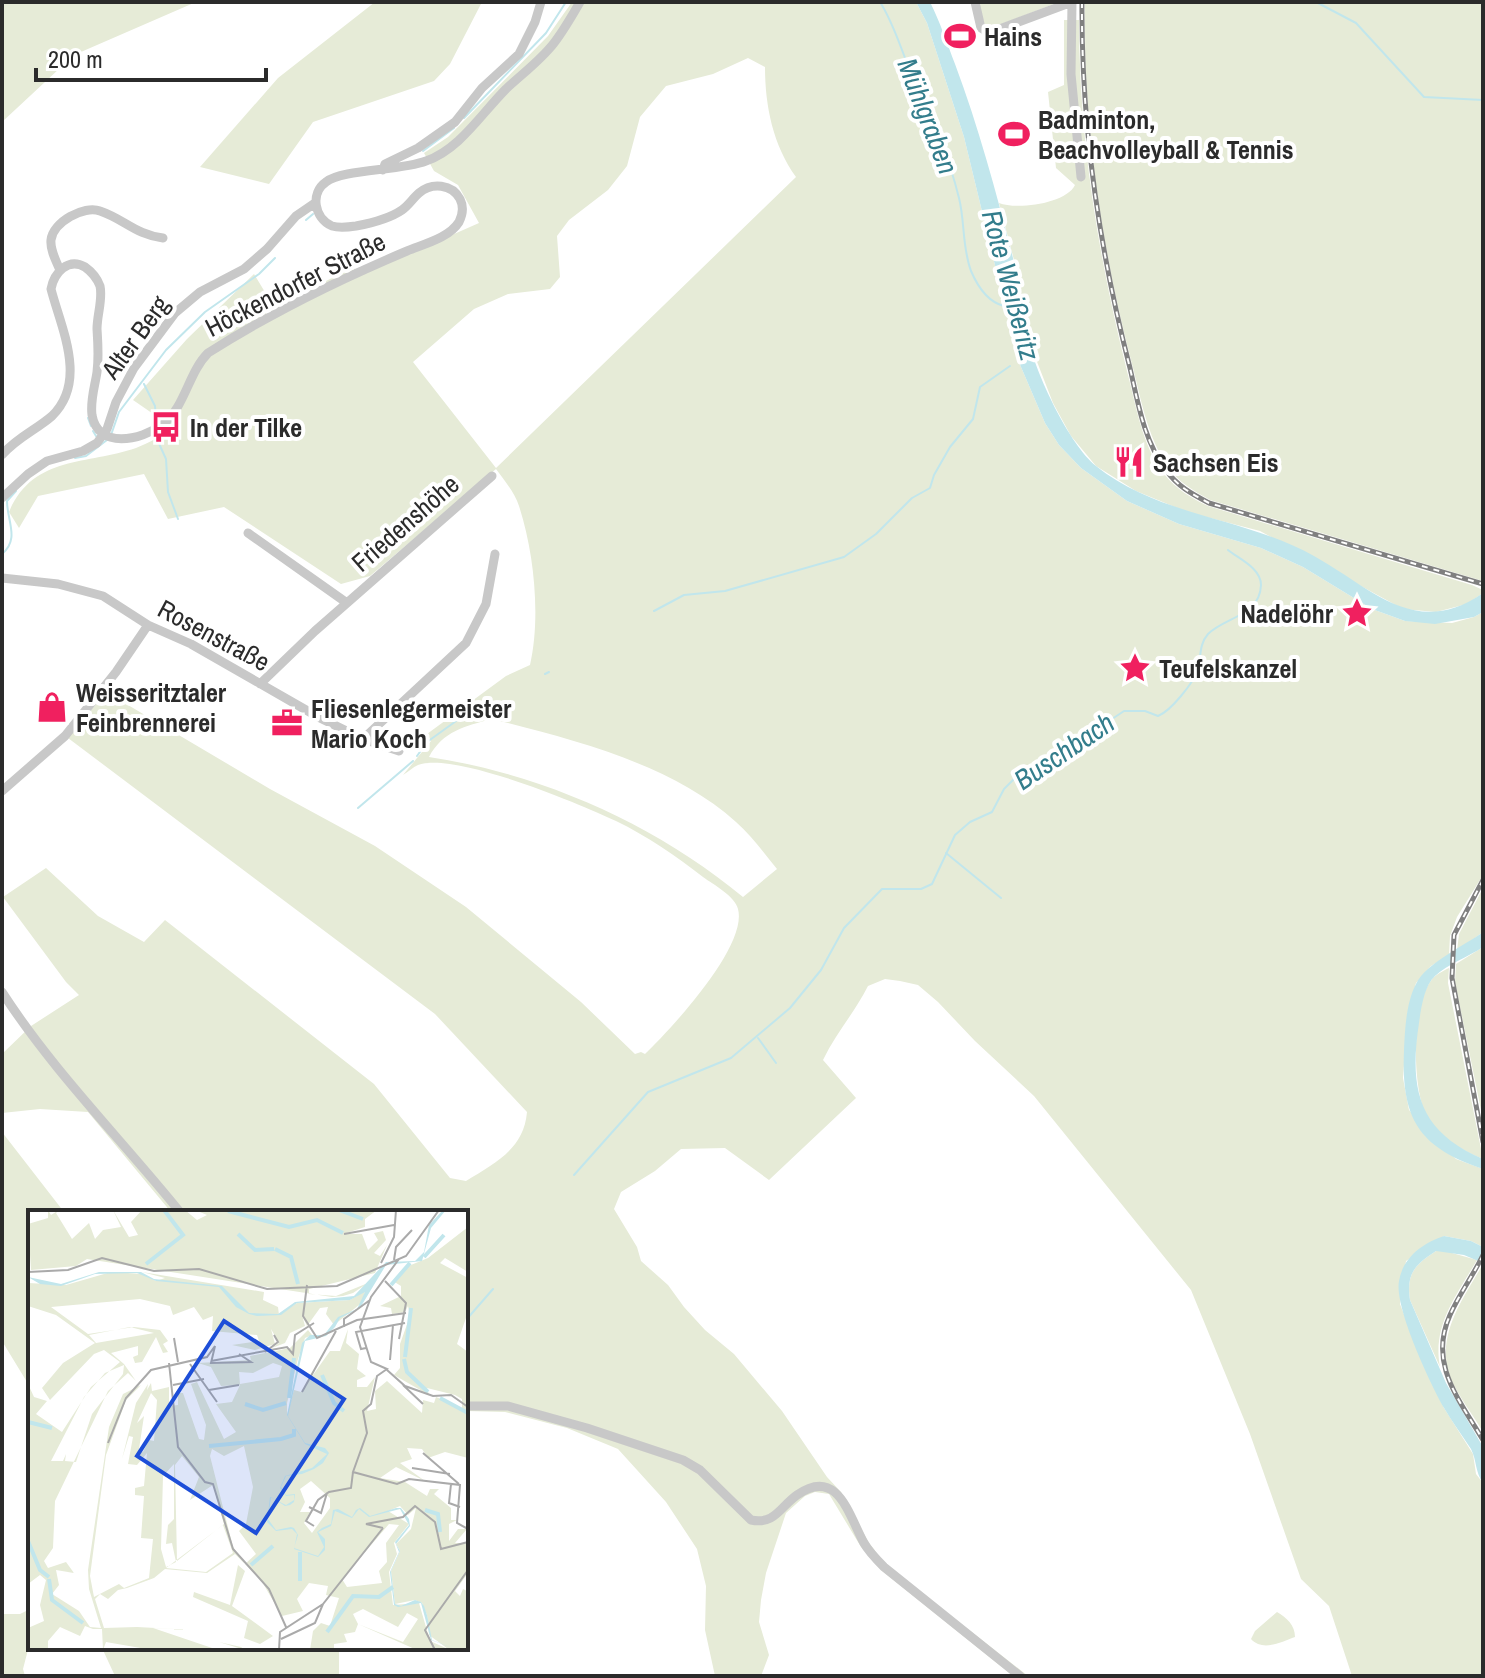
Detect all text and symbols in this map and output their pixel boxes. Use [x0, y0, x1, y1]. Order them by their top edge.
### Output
sports icon: Hains [943, 19, 977, 53]
place label: Hains [984, 19, 1042, 54]
scale bar [36, 32, 266, 82]
text: 200 m [48, 43, 103, 75]
water label: Mühlgraben [889, 53, 967, 179]
place label: Badminton, Beachvolleyball & Tennis [1038, 102, 1294, 167]
sports icon: Badminton, Beachvolleyball & Tennis [997, 117, 1031, 151]
water label: Rote Weißeritz [973, 206, 1049, 365]
street label: Höckendorfer Straße [199, 223, 391, 345]
street label: Alter Berg [92, 288, 177, 386]
bus stop icon: In der Tilke [149, 410, 183, 444]
place label: In der Tilke [190, 410, 302, 445]
restaurant icon: Sachsen Eis [1112, 445, 1146, 479]
place label: Sachsen Eis [1153, 445, 1279, 480]
street label: Friedenshöhe [344, 467, 466, 579]
street label: Rosenstraße [152, 591, 276, 679]
place label: Nadelöhr [1241, 596, 1334, 631]
place icon: Nadelöhr [1340, 596, 1374, 630]
place icon: Teufelskanzel [1118, 651, 1152, 685]
place label: Teufelskanzel [1159, 651, 1297, 686]
place label: Weisseritztaler Feinbrennerei [76, 675, 227, 740]
shop icon: Weisseritztaler Feinbrennerei [35, 690, 69, 724]
place label: Fliesenlegermeister Mario Koch [311, 691, 512, 756]
water label: Buschbach [1006, 703, 1122, 799]
office icon: Fliesenlegermeister Mario Koch [270, 706, 304, 740]
inset map [28, 1210, 468, 1650]

